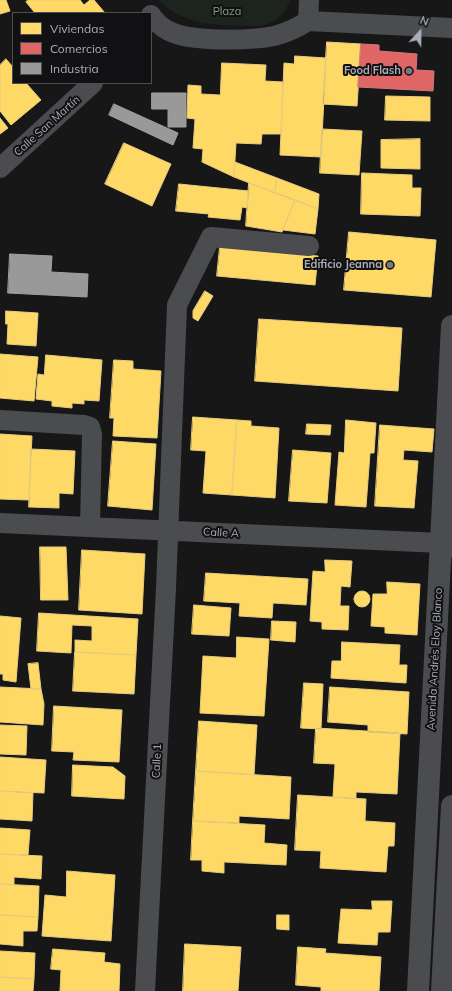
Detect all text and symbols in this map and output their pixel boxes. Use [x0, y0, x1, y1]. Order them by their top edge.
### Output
park label: Plaza [213, 5, 241, 19]
legend [12, 12, 152, 84]
north arrow [400, 12, 440, 52]
text: N [418, 13, 431, 29]
text: Viviendas [50, 21, 104, 36]
text: Comercios [50, 41, 108, 56]
text: Industria [50, 61, 99, 76]
place label: Food Flash [344, 64, 401, 78]
marker: Food Flash [404, 66, 414, 76]
street label: Calle San Martín [11, 93, 83, 159]
place label: Edificio Jeanna [304, 258, 382, 272]
marker: Edificio Jeanna [385, 260, 395, 270]
street label: Calle A [203, 525, 239, 541]
street label: Avenida Andrés Eloy Blanco [425, 587, 445, 731]
street label: Calle 1 [150, 743, 164, 779]

